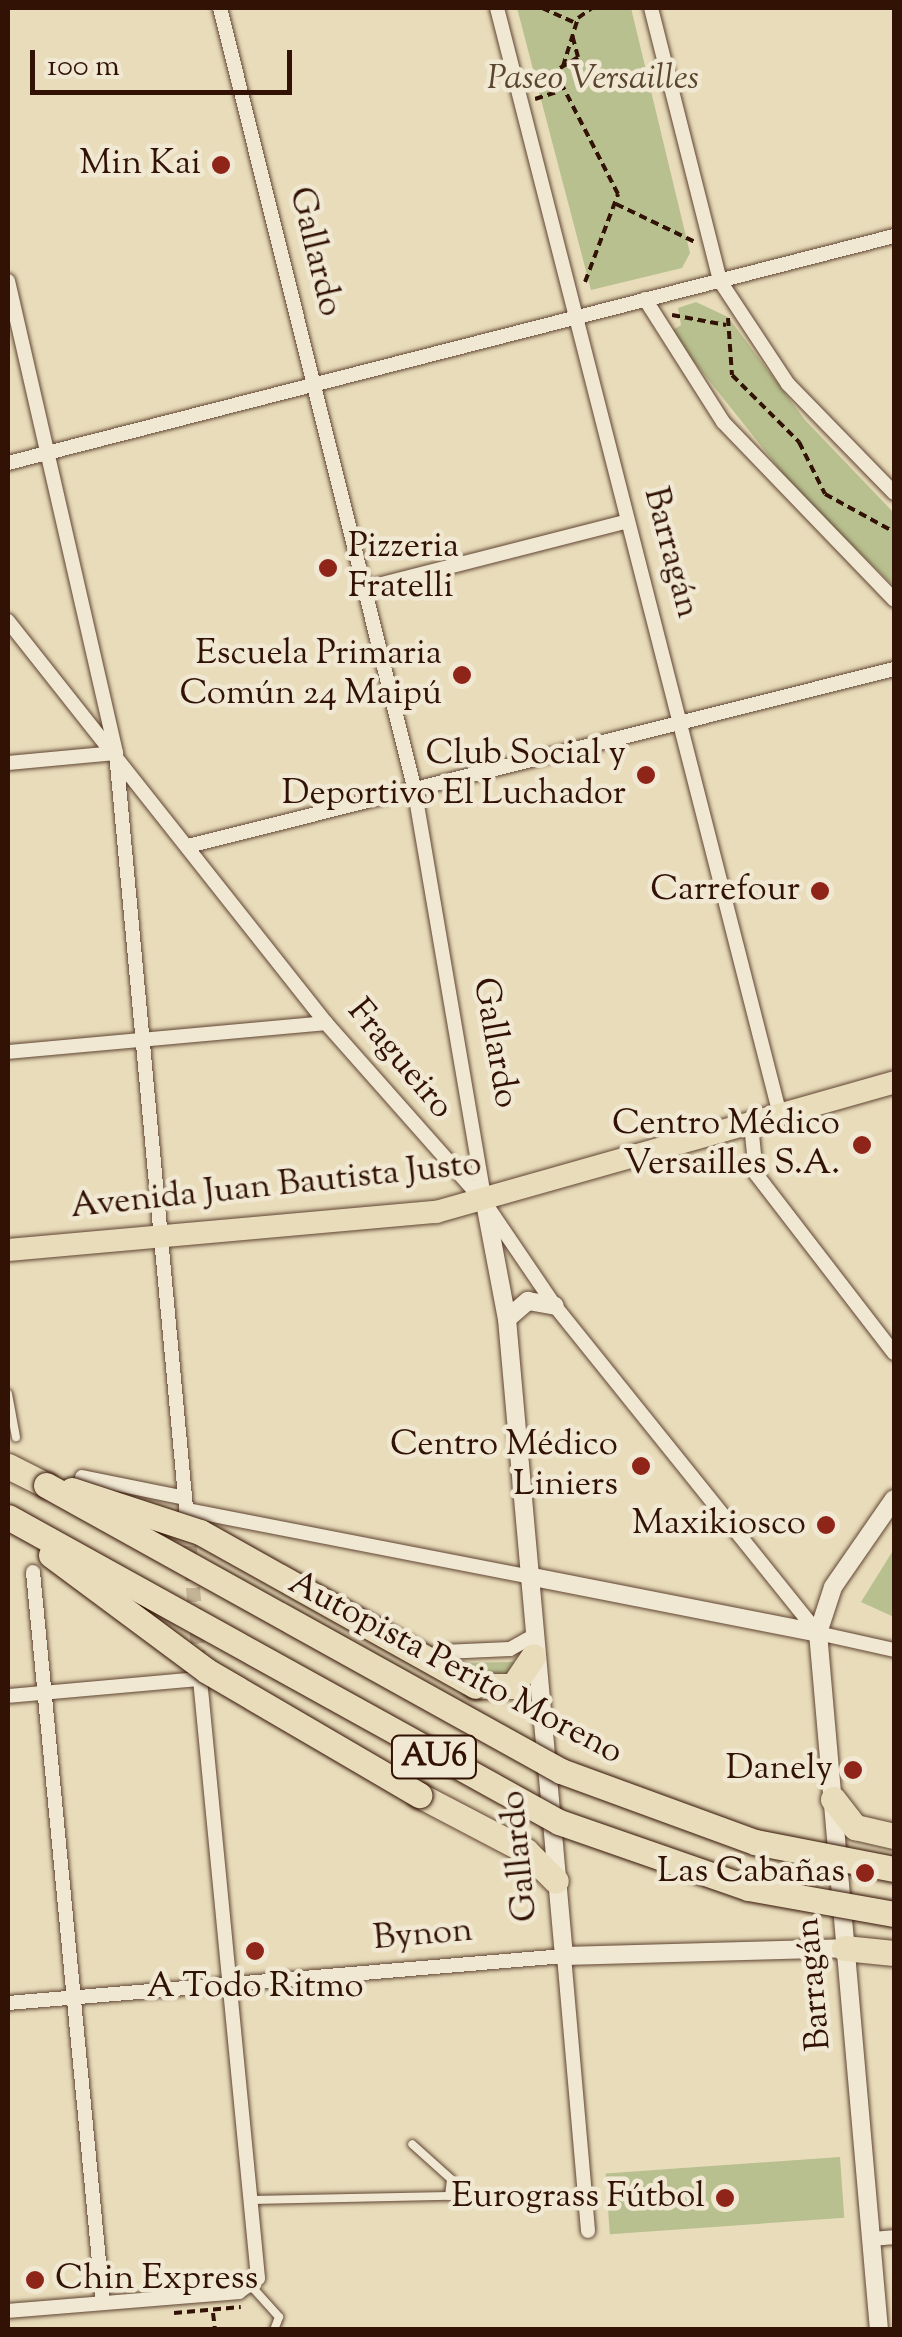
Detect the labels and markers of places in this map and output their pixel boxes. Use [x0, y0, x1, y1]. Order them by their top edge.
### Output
place label: Min Kai [79, 144, 201, 186]
marker: Min Kai [210, 154, 232, 176]
place label: Pizzeria Fratelli [348, 527, 459, 609]
marker: Pizzeria Fratelli [317, 557, 339, 579]
place label: Escuela Primaria Común 24 Maipú [180, 634, 442, 716]
marker: Escuela Primaria Común 24 Maipú [451, 664, 473, 686]
place label: Club Social y Deportivo El Luchador [282, 734, 626, 816]
marker: Club Social y Deportivo El Luchador [635, 764, 657, 786]
place label: Carrefour [650, 870, 800, 912]
marker: Carrefour [809, 880, 831, 902]
place label: Centro Médico Versailles S.A. [612, 1104, 840, 1186]
marker: Centro Médico Versailles S.A. [849, 1132, 875, 1158]
place label: Centro Médico Liniers [390, 1425, 618, 1507]
marker: Centro Médico Liniers [628, 1453, 654, 1479]
place label: Maxikiosco [632, 1504, 806, 1546]
marker: Maxikiosco [815, 1514, 837, 1536]
place label: Danely [726, 1749, 833, 1791]
marker: Danely [842, 1759, 864, 1781]
place label: Las Cabañas [657, 1852, 845, 1894]
marker: Las Cabañas [854, 1862, 876, 1884]
marker: A Todo Ritmo [244, 1940, 266, 1962]
place label: A Todo Ritmo [146, 1967, 364, 2009]
place label: Eurograss Fútbol [452, 2177, 705, 2219]
marker: Eurograss Fútbol [714, 2187, 736, 2209]
place label: Chin Express [55, 2259, 258, 2301]
marker: Chin Express [24, 2269, 46, 2291]

